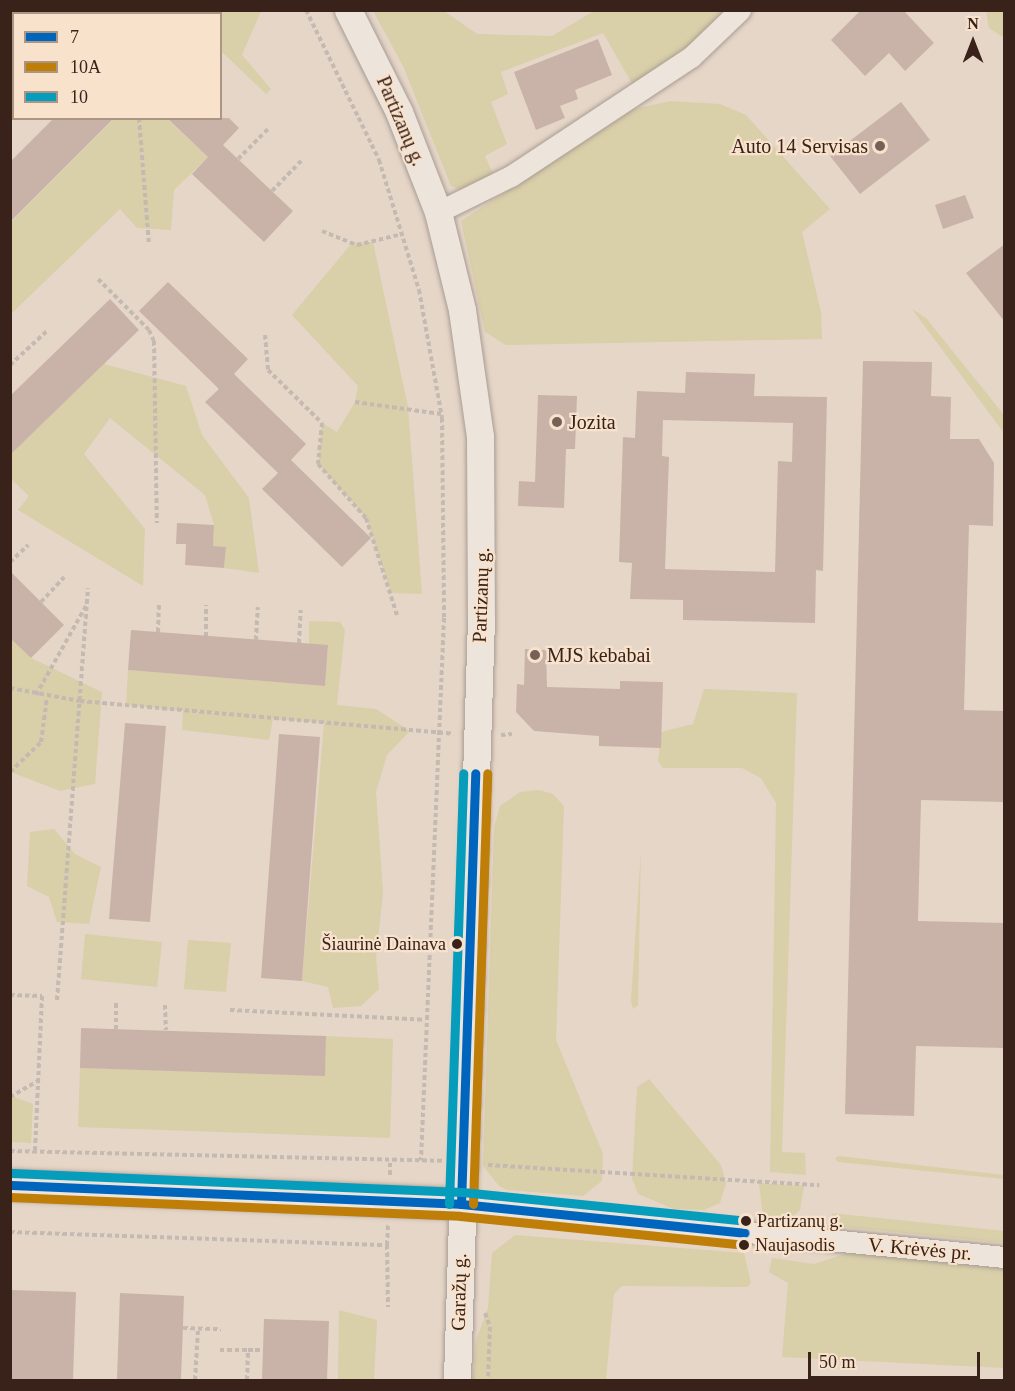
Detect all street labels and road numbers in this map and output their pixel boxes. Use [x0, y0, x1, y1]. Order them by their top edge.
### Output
street label: Partizanų g. [371, 72, 431, 170]
street label: Partizanų g. [467, 547, 495, 643]
street label: V. Krėvės pr. [867, 1233, 973, 1265]
street label: Garažų g. [446, 1253, 472, 1331]

